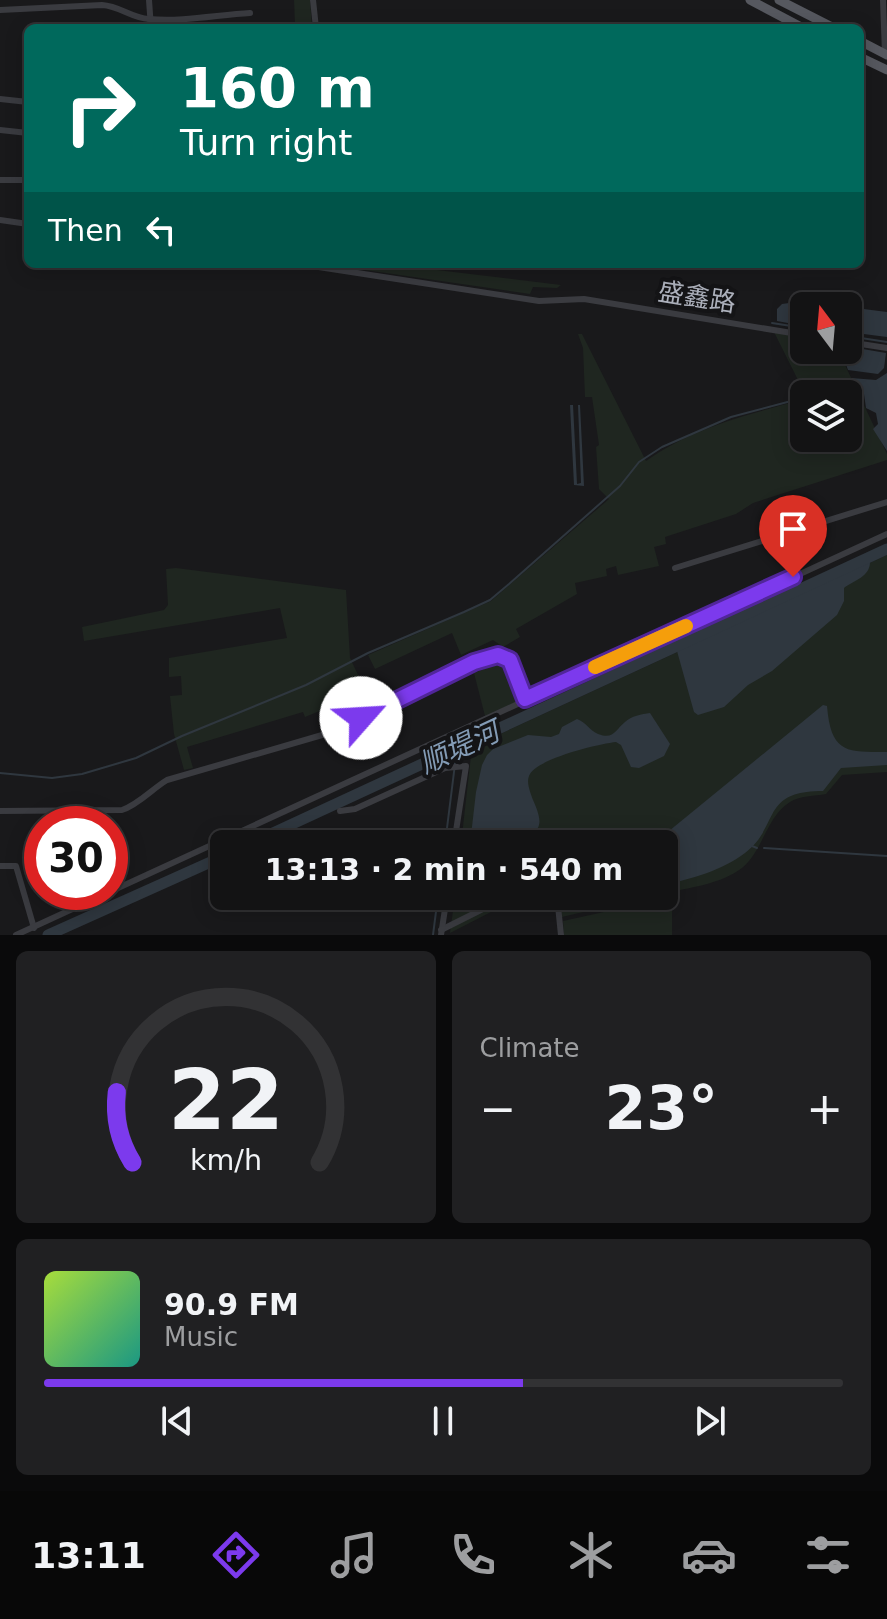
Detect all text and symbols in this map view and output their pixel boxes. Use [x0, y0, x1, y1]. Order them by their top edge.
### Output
text: 160 m [180, 55, 375, 120]
icon: right [48, 56, 152, 160]
text: Turn right [180, 122, 352, 163]
icon: left [139, 208, 183, 252]
text: Then [48, 213, 123, 248]
street label: 盛鑫路 [656, 276, 738, 318]
north arrow [790, 292, 862, 364]
map controls [790, 292, 862, 452]
button: layers [790, 380, 862, 452]
pin [759, 495, 827, 577]
icon: arrive [771, 507, 815, 551]
position arrow [319, 676, 403, 760]
water label: 顺堤河 [414, 713, 509, 780]
speed limit sign: 30 [24, 806, 128, 910]
text: 13:13 · 2 min · 540 m [265, 852, 623, 887]
text: Climate [480, 1033, 580, 1063]
text: 22 [168, 1052, 284, 1149]
text: 23° [605, 1073, 718, 1143]
text: − [480, 1083, 516, 1134]
text: + [806, 1083, 843, 1134]
text: km/h [190, 1143, 262, 1177]
text: 90.9 FM [164, 1287, 299, 1322]
text: Music [164, 1322, 238, 1352]
icon: previous [155, 1399, 199, 1443]
icon: pause [421, 1399, 465, 1443]
icon: next [688, 1399, 732, 1443]
icon: directions [208, 1527, 264, 1583]
icon: music [326, 1527, 382, 1583]
icon: phone [445, 1527, 501, 1583]
icon: climate [563, 1527, 619, 1583]
icon: car [681, 1527, 737, 1583]
icon: filters [800, 1527, 856, 1583]
text: 13:11 [31, 1535, 146, 1576]

